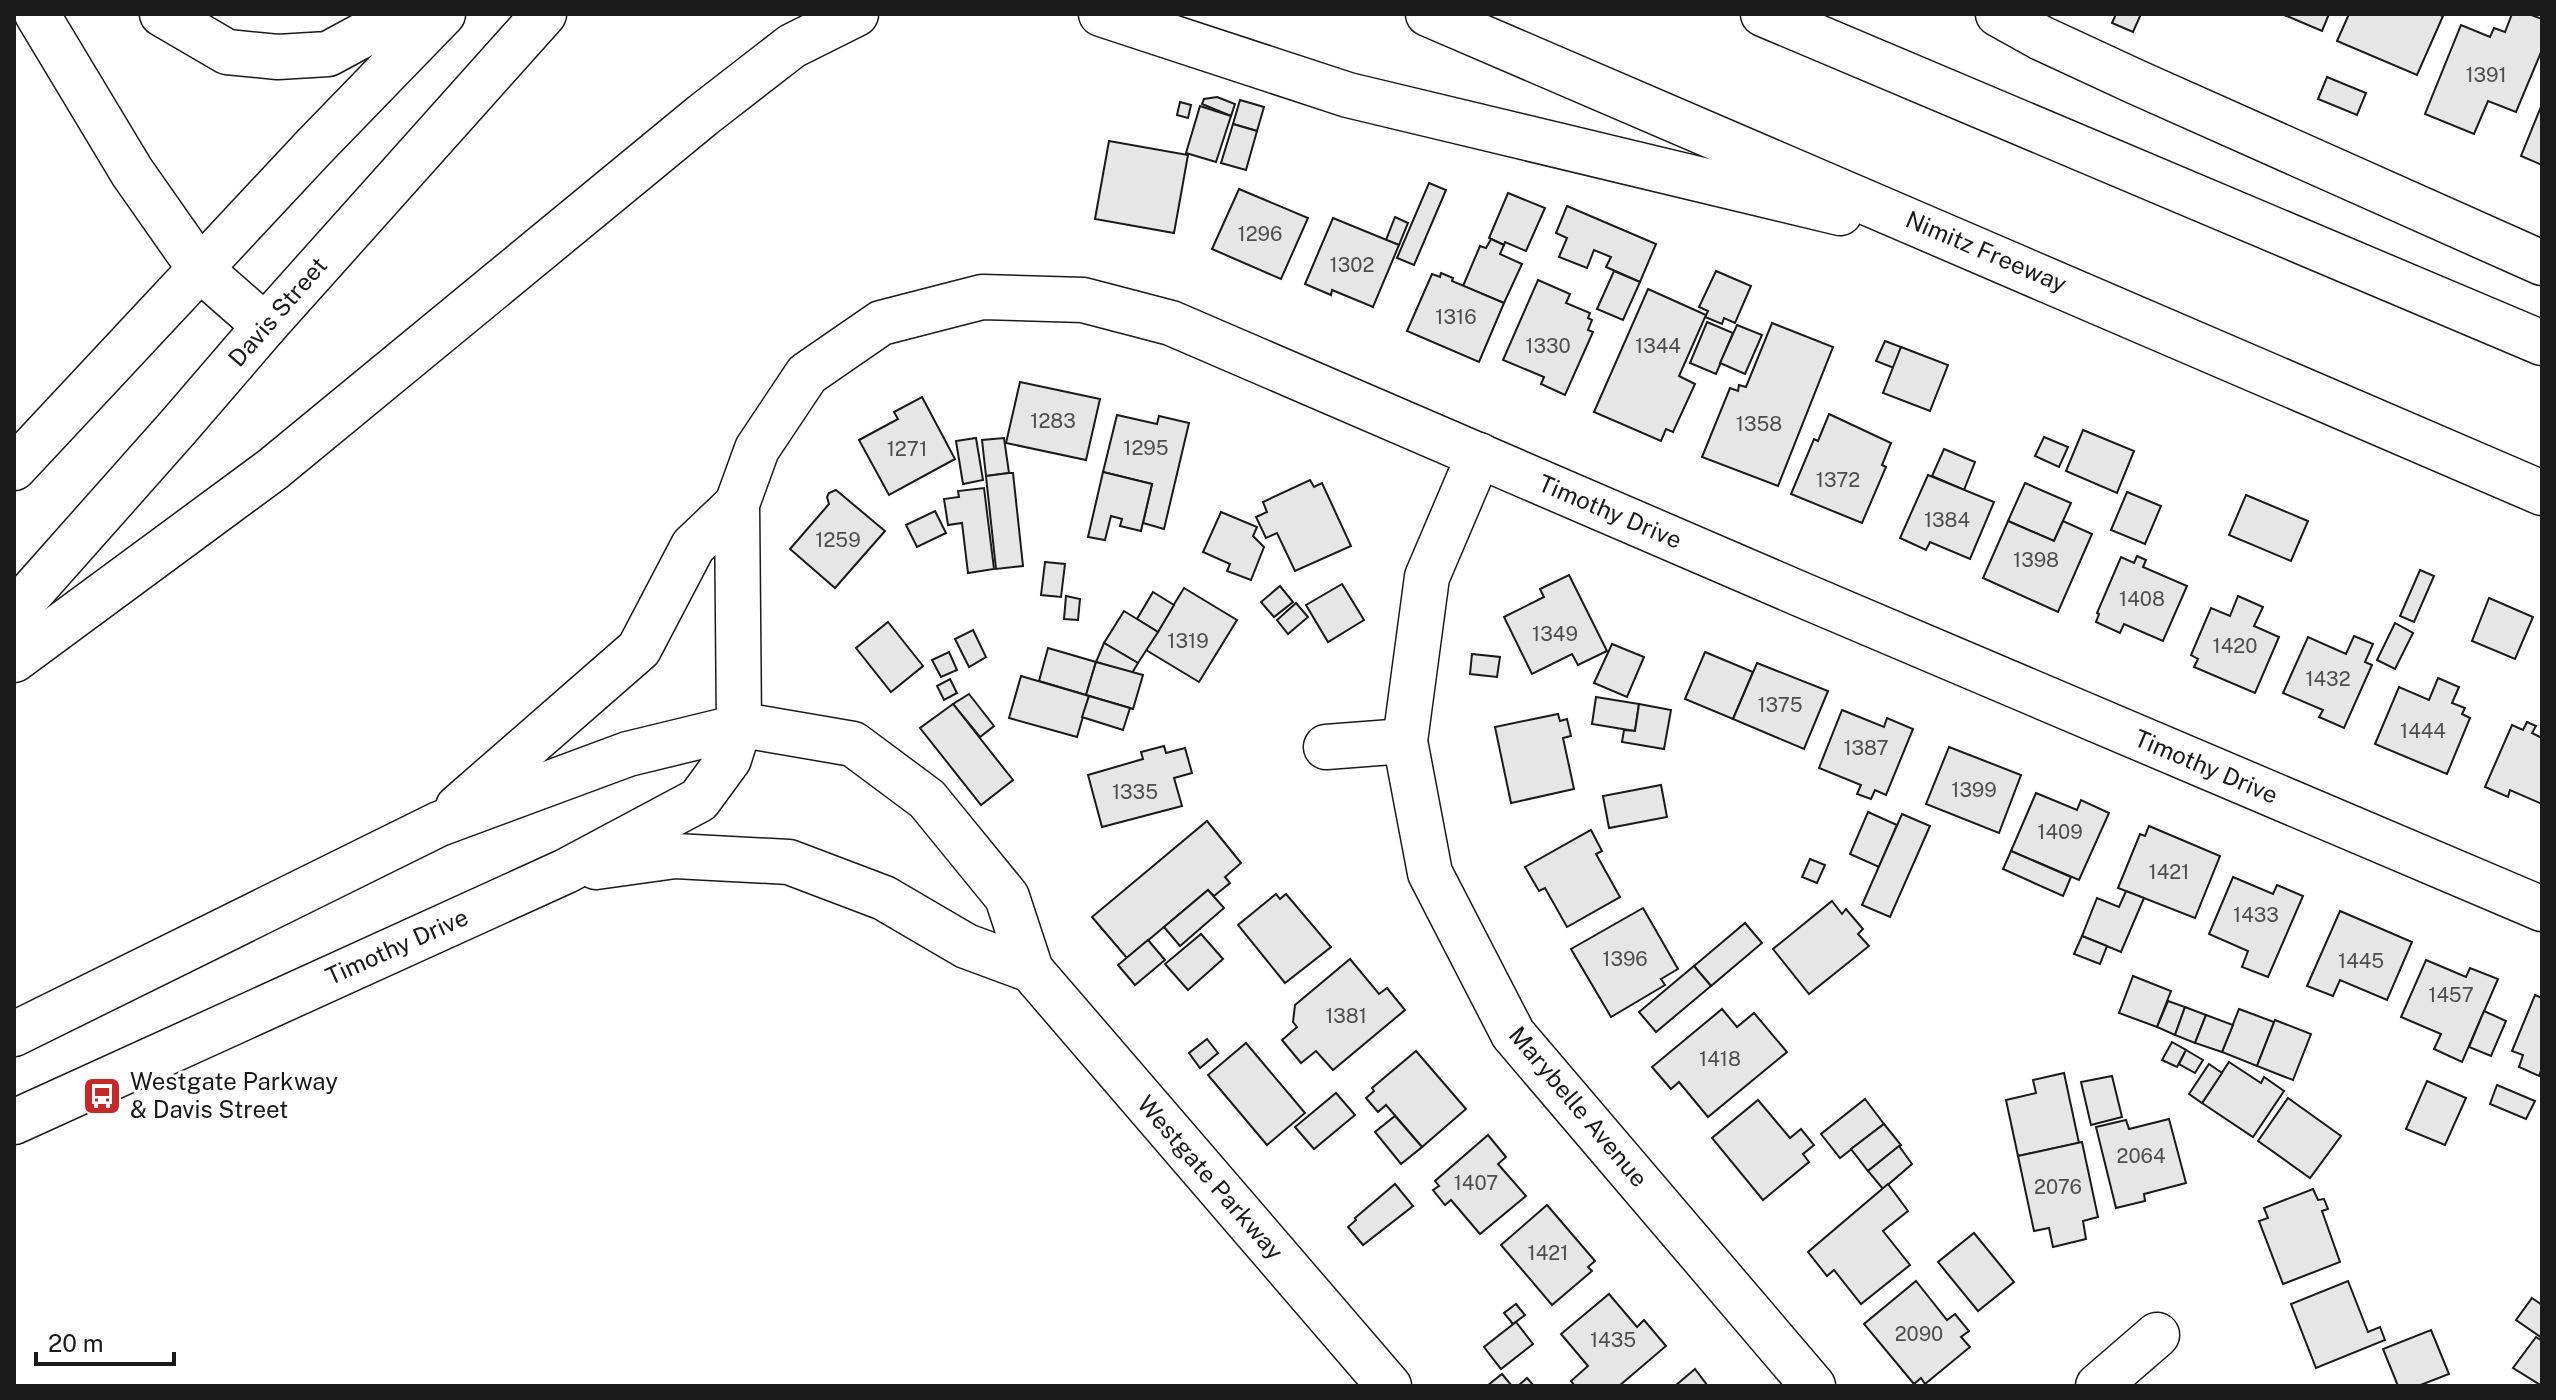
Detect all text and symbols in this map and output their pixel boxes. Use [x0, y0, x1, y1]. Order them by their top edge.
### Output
house number: 1391 [2465, 63, 2507, 87]
street label: Nimitz Freeway [1902, 205, 2071, 298]
house number: 1296 [1238, 222, 1282, 246]
street label: Davis Street [222, 251, 332, 372]
house number: 1302 [1330, 253, 1374, 277]
house number: 1316 [1435, 305, 1477, 329]
house number: 1330 [1525, 334, 1571, 358]
house number: 1344 [1635, 334, 1681, 358]
house number: 1283 [1030, 409, 1076, 433]
house number: 1358 [1736, 412, 1782, 436]
house number: 1295 [1123, 436, 1169, 460]
house number: 1271 [887, 437, 927, 461]
street label: Timothy Drive [1535, 468, 1686, 554]
house number: 1372 [1816, 468, 1860, 492]
house number: 1384 [1924, 508, 1970, 532]
house number: 1259 [815, 528, 861, 552]
house number: 1398 [2013, 548, 2059, 572]
house number: 1408 [2119, 587, 2165, 611]
house number: 1349 [1532, 622, 1578, 646]
house number: 1319 [1167, 629, 1209, 653]
house number: 1420 [2213, 634, 2257, 658]
house number: 1432 [2305, 667, 2351, 691]
house number: 1375 [1757, 693, 1803, 717]
house number: 1444 [2400, 719, 2446, 743]
street label: Timothy Drive [2131, 723, 2282, 809]
house number: 1387 [1843, 736, 1889, 760]
house number: 1399 [1951, 778, 1997, 802]
house number: 1335 [1112, 780, 1158, 804]
house number: 1409 [2037, 820, 2083, 844]
house number: 1421 [2149, 860, 2189, 884]
street label: Timothy Drive [321, 902, 472, 990]
house number: 1433 [2233, 903, 2279, 927]
house number: 1396 [1602, 947, 1648, 971]
house number: 1445 [2338, 949, 2384, 973]
house number: 1457 [2428, 983, 2474, 1007]
house number: 1381 [1325, 1004, 1367, 1028]
street label: Marybelle Avenue [1504, 1021, 1654, 1192]
house number: 1418 [1699, 1047, 1741, 1071]
place label: Westgate Parkway & Davis Street [130, 1067, 338, 1123]
bus stop icon: Westgate Parkway & Davis Street [81, 1075, 123, 1117]
street label: Westgate Parkway [1132, 1090, 1290, 1265]
house number: 2064 [2116, 1144, 2166, 1168]
house number: 1407 [1454, 1171, 1498, 1195]
house number: 2076 [2034, 1175, 2082, 1199]
house number: 1421 [1528, 1241, 1568, 1265]
scale bar [36, 1316, 174, 1366]
house number: 2090 [1895, 1322, 1943, 1346]
house number: 1435 [1590, 1328, 1636, 1352]
text: 20 m [48, 1329, 104, 1357]

